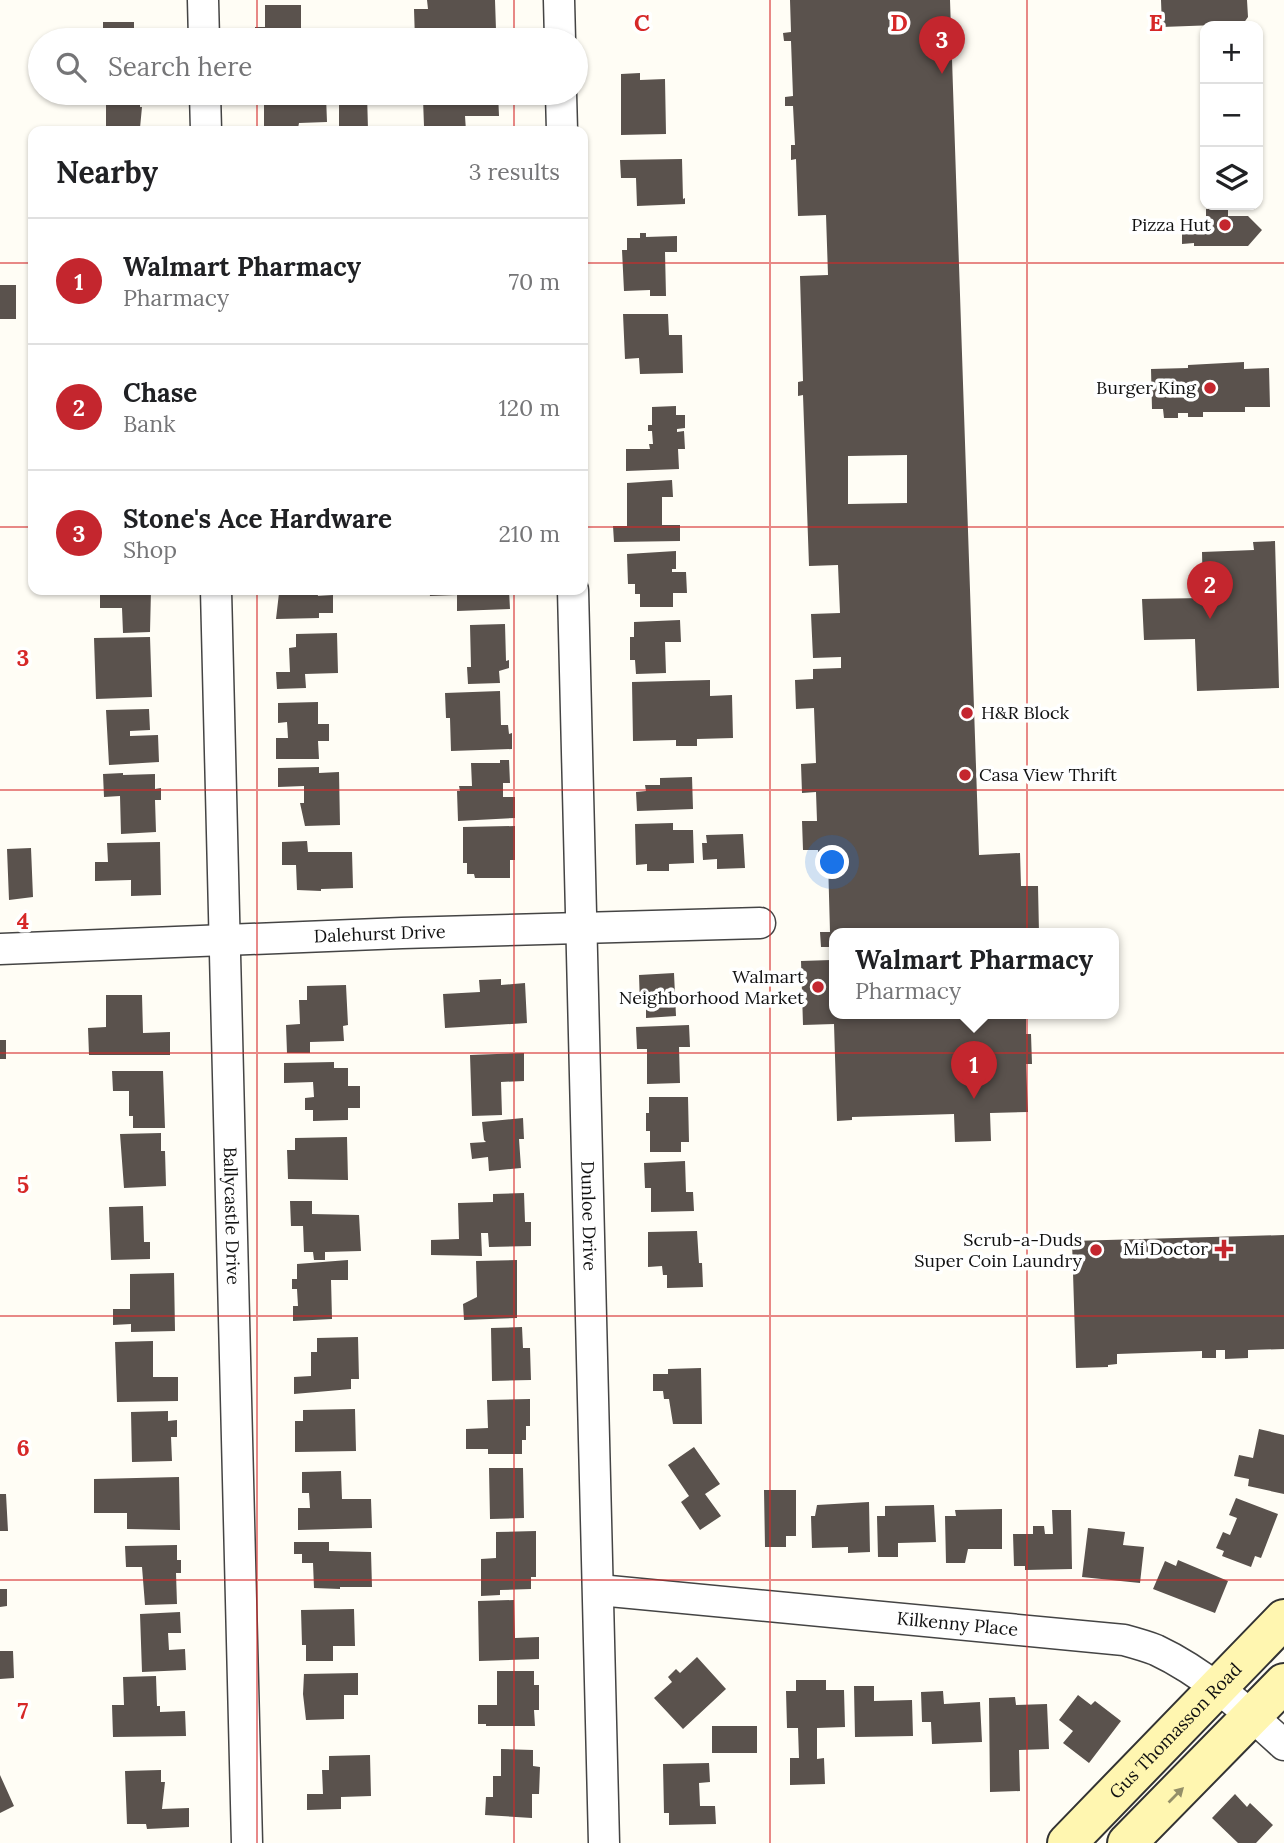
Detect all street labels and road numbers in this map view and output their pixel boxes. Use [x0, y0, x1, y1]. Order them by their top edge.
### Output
street label: Dalehurst Drive [313, 920, 446, 947]
street label: Ballycastle Drive [219, 1146, 245, 1285]
street label: Dunloe Drive [576, 1160, 602, 1271]
street label: Kilkenny Place [896, 1606, 1019, 1641]
street label: Gus Thomasson Road [1104, 1658, 1246, 1803]

